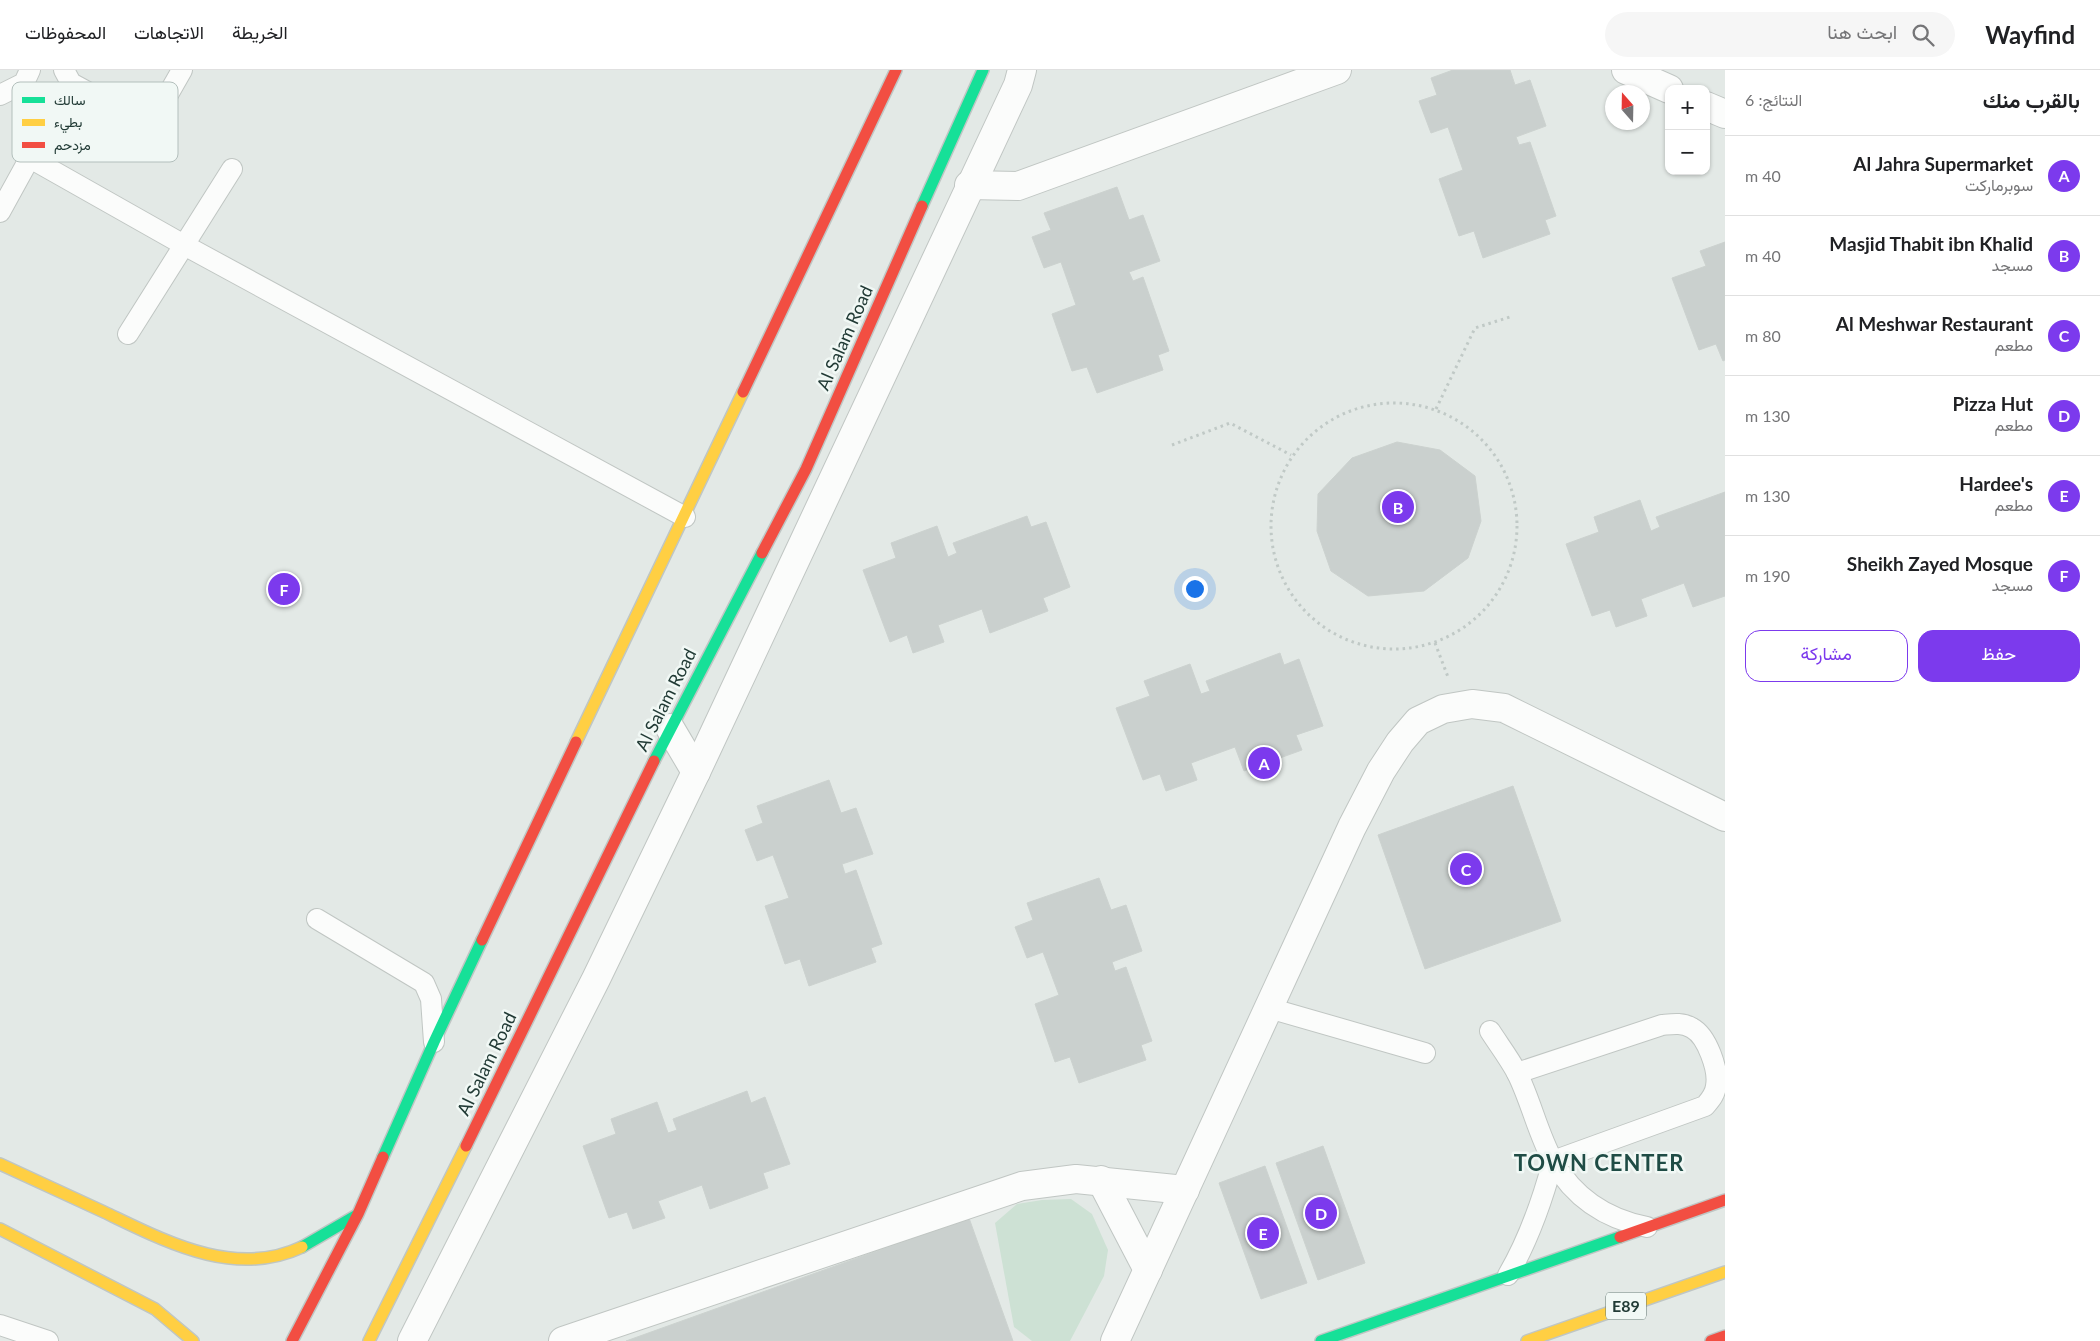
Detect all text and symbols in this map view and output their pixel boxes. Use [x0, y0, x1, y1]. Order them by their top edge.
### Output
search box [1605, 12, 1955, 57]
text: ابحث هنا [1827, 20, 1897, 43]
text: Wayfind [1985, 20, 2075, 49]
text: المحفوظات [25, 21, 106, 43]
text: الاتجاهات [134, 21, 204, 43]
text: الخريطة [232, 21, 288, 43]
icon: search [1909, 21, 1937, 49]
legend [12, 82, 178, 162]
north arrow [1605, 85, 1650, 130]
map controls [1665, 85, 1710, 175]
button: + [1665, 85, 1710, 130]
text: بالقرب منك [1983, 87, 2080, 112]
text: النتائج: 6 [1745, 90, 1802, 109]
text: سالك [54, 91, 85, 108]
text: بطيء [54, 113, 82, 134]
button: − [1665, 130, 1710, 175]
text: مزدحم [54, 136, 91, 154]
text: Al Jahra Supermarket [1853, 152, 2033, 175]
text: 40 m [1745, 166, 1781, 185]
text: A [2058, 166, 2070, 185]
text: سوبرماركت [1965, 175, 2033, 194]
text: Masjid Thabit ibn Khalid [1829, 232, 2033, 255]
text: 40 m [1745, 246, 1781, 265]
text: B [2059, 246, 2069, 265]
text: مسجد [1992, 255, 2033, 274]
street label: Al Salam Road [811, 282, 877, 393]
text: Al Meshwar Restaurant [1836, 312, 2033, 335]
text: 80 m [1745, 326, 1781, 345]
text: C [2059, 326, 2069, 345]
text: مطعم [1994, 335, 2033, 354]
text: Pizza Hut [1952, 392, 2033, 415]
text: 130 m [1745, 406, 1790, 425]
text: D [2058, 406, 2070, 425]
text: مطعم [1994, 415, 2033, 434]
text: Hardee's [1959, 472, 2033, 495]
text: 130 m [1745, 486, 1790, 505]
text: E [2059, 486, 2069, 505]
pin: B [1382, 488, 1414, 526]
text: مطعم [1994, 495, 2033, 514]
text: Sheikh Zayed Mosque [1847, 552, 2033, 575]
text: 190 m [1745, 566, 1790, 585]
text: F [2059, 566, 2069, 585]
pin: F [268, 570, 300, 608]
text: مسجد [1992, 575, 2033, 594]
your location [1182, 576, 1208, 602]
button: مشاركة [1745, 630, 1908, 682]
button: حفظ [1918, 630, 2080, 682]
street label: Al Salam Road [630, 645, 700, 754]
pin: A [1248, 744, 1280, 782]
pin: C [1450, 850, 1482, 888]
street label: Al Salam Road [452, 1008, 521, 1119]
district label: TOWN CENTER [1514, 1149, 1684, 1176]
pin: D [1305, 1194, 1337, 1232]
pin: E [1247, 1214, 1279, 1252]
road number: E89 [1606, 1292, 1646, 1320]

